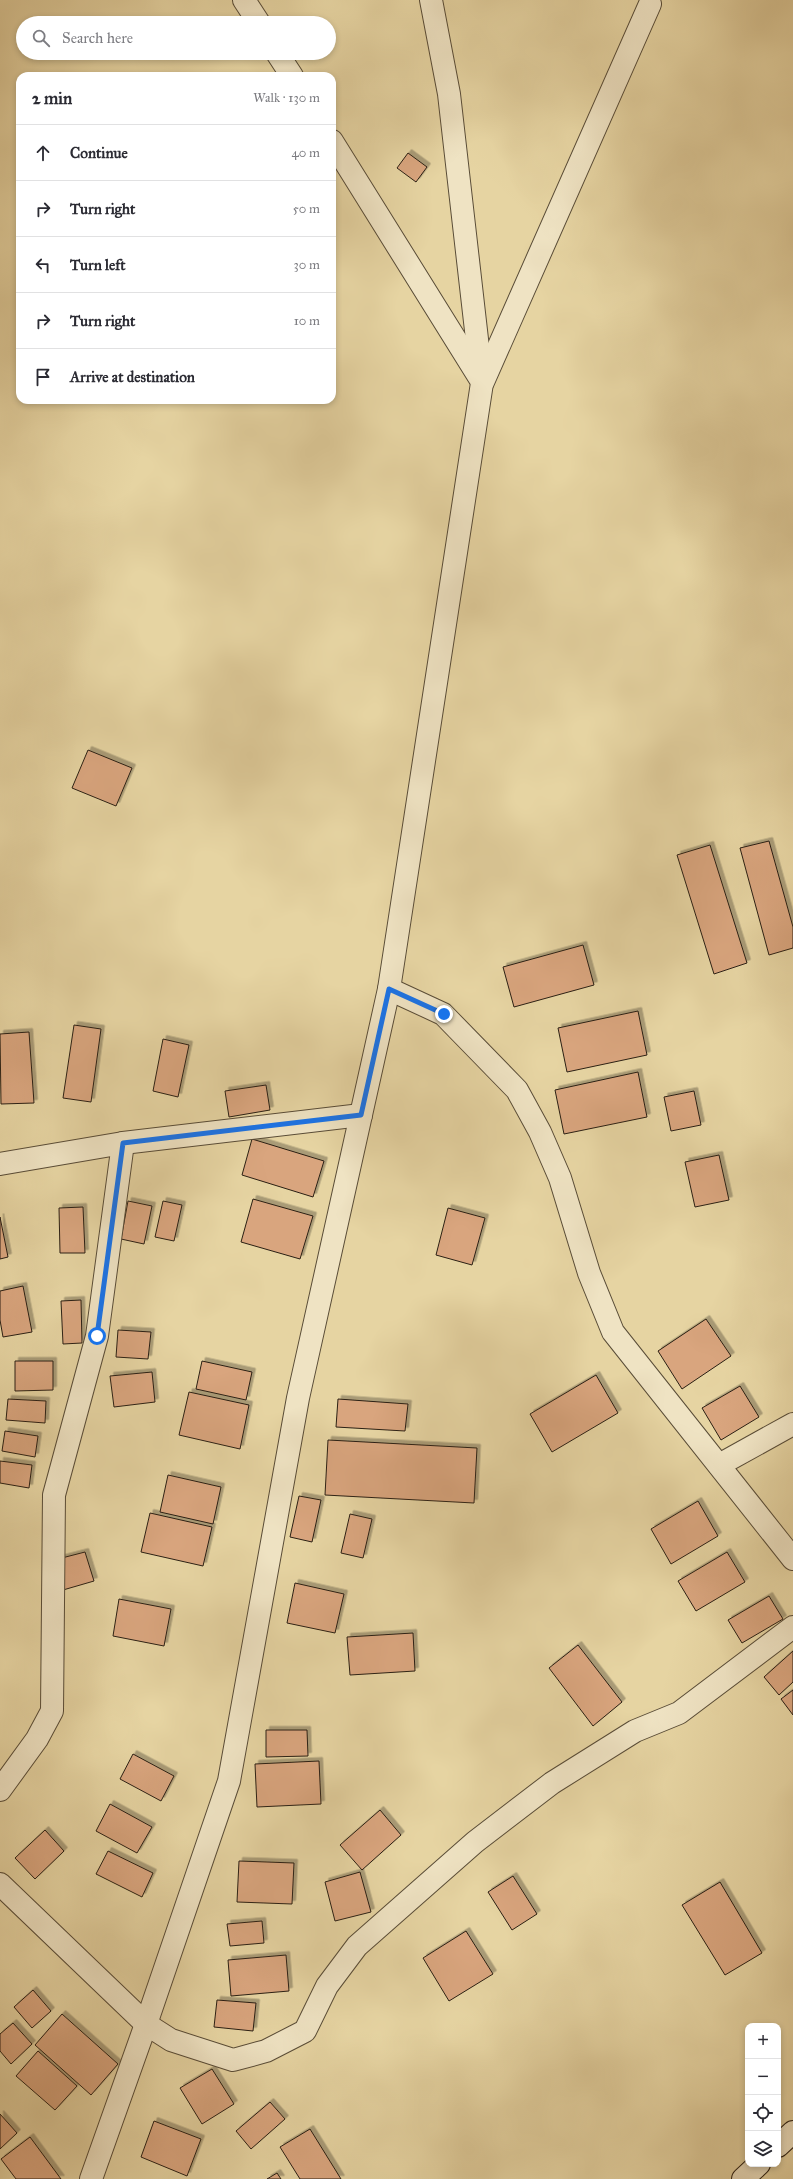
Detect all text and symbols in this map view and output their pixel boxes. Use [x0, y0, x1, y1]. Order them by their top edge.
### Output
search box [16, 16, 336, 60]
icon: search [30, 27, 52, 49]
text: Search here [62, 29, 133, 47]
text: 2 min [32, 88, 72, 109]
text: Walk · 130 m [253, 90, 320, 106]
icon: ahead [32, 142, 54, 164]
text: Continue [70, 144, 128, 162]
text: 40 m [291, 145, 320, 161]
icon: right [32, 198, 54, 220]
text: Turn right [70, 200, 135, 218]
text: 50 m [293, 201, 320, 217]
icon: left [32, 254, 54, 276]
text: Turn left [70, 256, 126, 274]
text: 30 m [294, 257, 320, 273]
icon: right [32, 310, 54, 332]
text: Turn right [70, 312, 135, 330]
text: 10 m [294, 313, 320, 329]
icon: arrive [32, 366, 54, 388]
text: Arrive at destination [70, 368, 195, 386]
route end [435, 1005, 453, 1023]
route start [88, 1327, 106, 1345]
map controls [745, 2023, 781, 2167]
button: + [745, 2023, 781, 2059]
button: − [745, 2059, 781, 2095]
button: locate [745, 2095, 781, 2131]
button: layers [745, 2131, 781, 2167]

